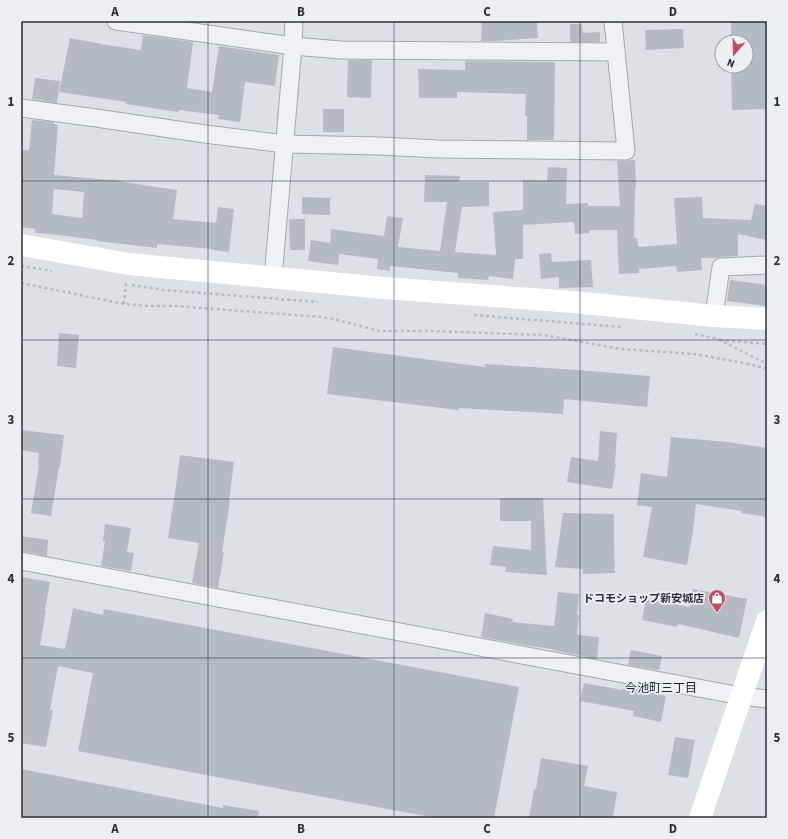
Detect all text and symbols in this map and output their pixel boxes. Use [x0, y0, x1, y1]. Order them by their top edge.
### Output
text: A [110, 3, 119, 21]
text: B [297, 3, 305, 21]
text: C [483, 3, 491, 21]
text: D [669, 3, 677, 21]
north arrow [714, 34, 754, 74]
text: N [725, 55, 737, 71]
text: 1 [8, 93, 15, 111]
text: 1 [774, 93, 781, 111]
text: 2 [8, 252, 15, 270]
text: 2 [774, 252, 781, 270]
text: 3 [8, 411, 15, 429]
text: 3 [774, 411, 781, 429]
text: 4 [8, 570, 15, 588]
text: 4 [774, 570, 781, 588]
shop icon: ドコモショップ新安城店 [707, 588, 727, 613]
place label: ドコモショップ新安城店 [583, 591, 704, 606]
district label: 今池町三丁目 [625, 680, 697, 697]
text: 5 [8, 729, 15, 747]
text: 5 [774, 729, 781, 747]
text: A [110, 820, 119, 838]
text: B [297, 820, 305, 838]
text: C [483, 820, 491, 838]
text: D [669, 820, 677, 838]

